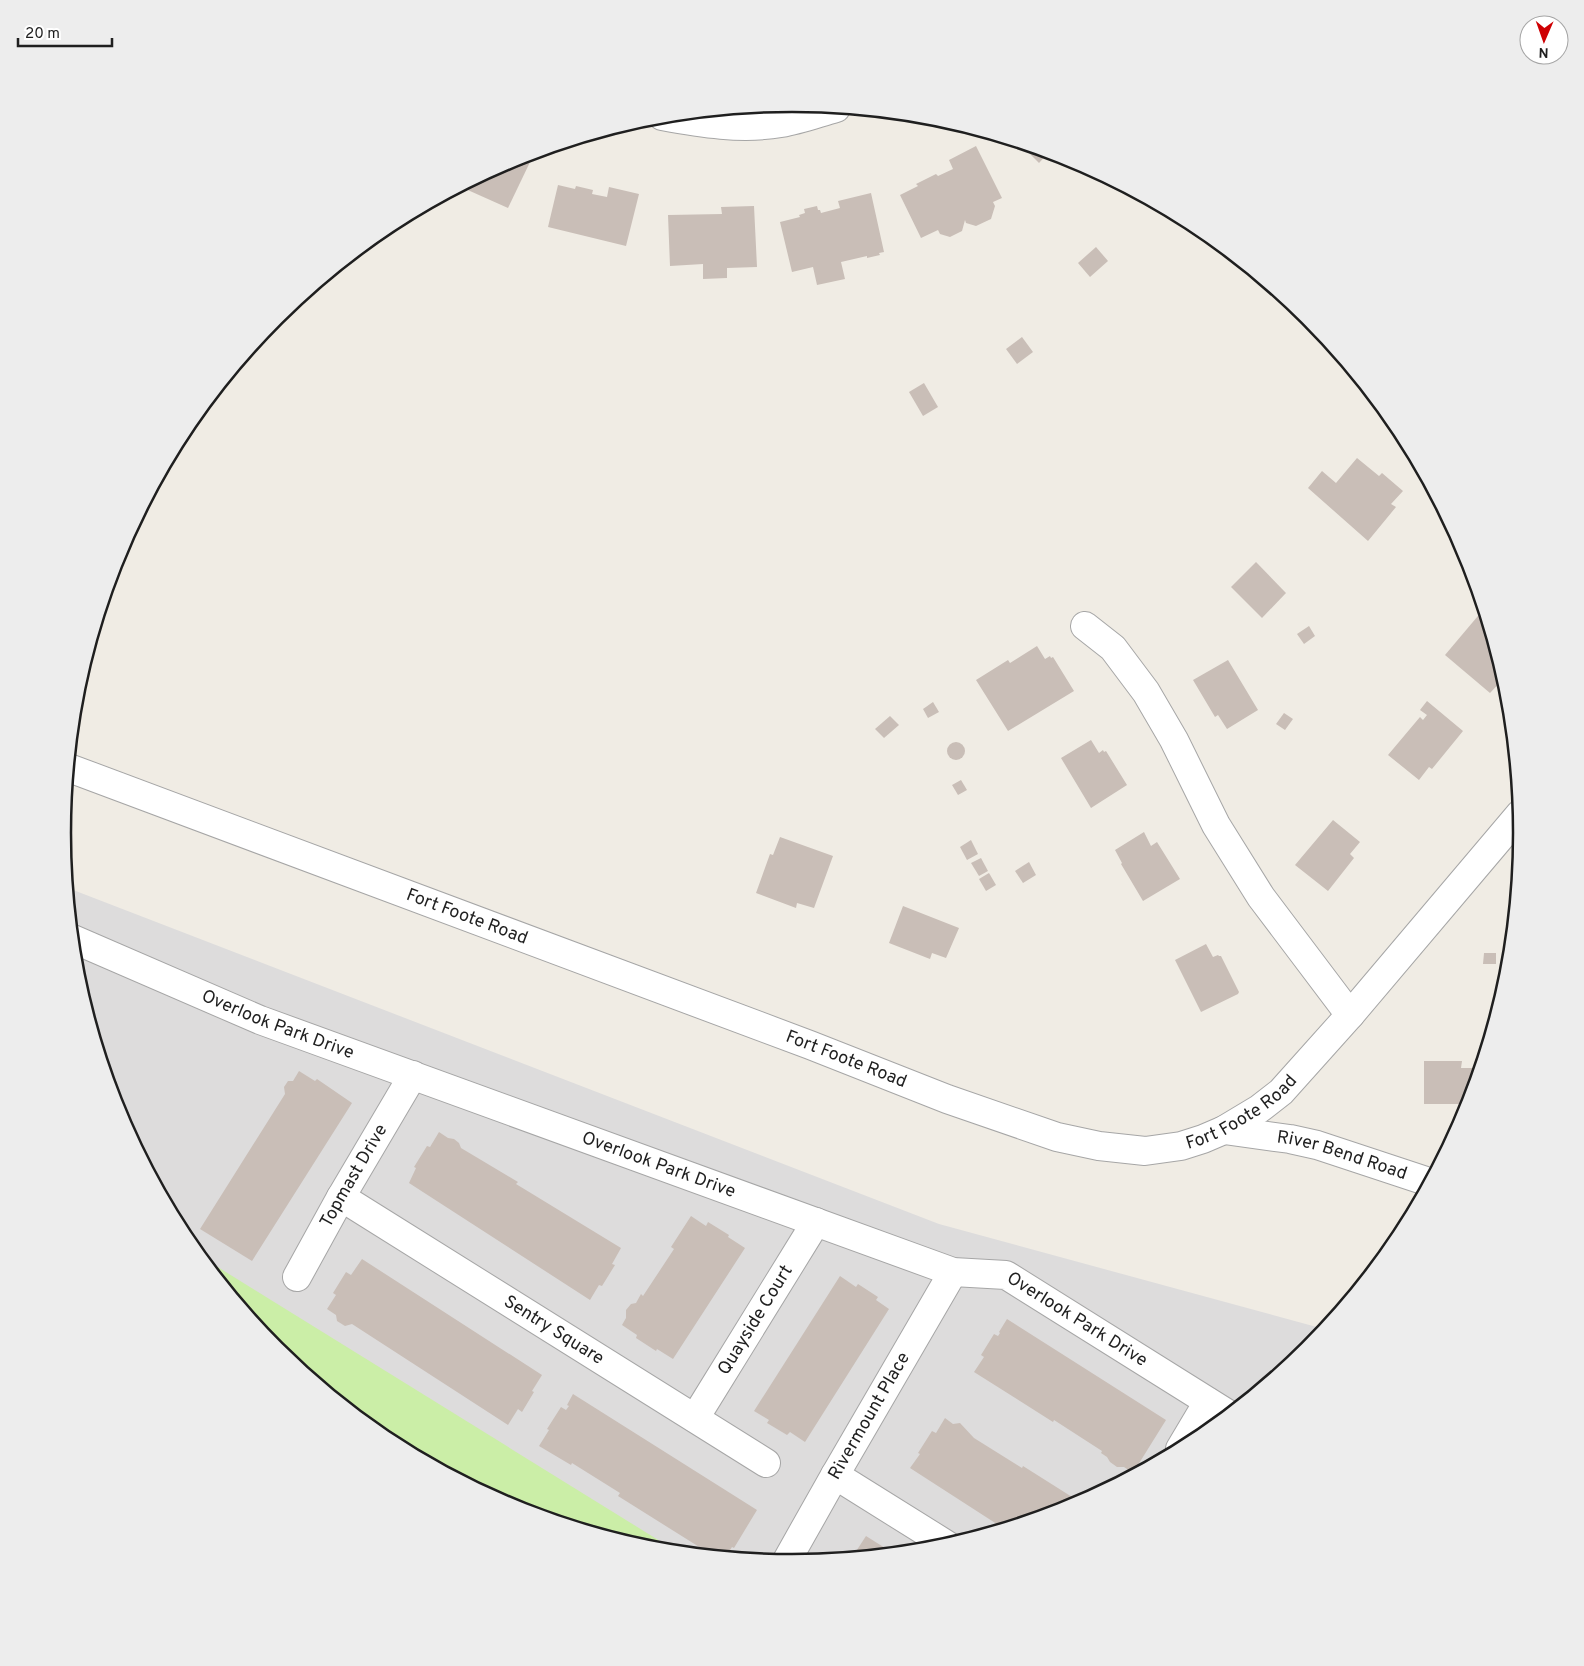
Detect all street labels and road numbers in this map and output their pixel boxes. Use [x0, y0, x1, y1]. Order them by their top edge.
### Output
street label: Fort Foote Road [403, 884, 531, 950]
street label: Overlook Park Drive [198, 985, 357, 1065]
street label: Fort Foote Road [782, 1025, 910, 1093]
street label: Fort Foote Road [1183, 1070, 1302, 1155]
street label: Topmast Drive [315, 1120, 393, 1232]
street label: Overlook Park Drive [579, 1126, 739, 1203]
street label: River Bend Road [1275, 1126, 1410, 1186]
street label: Quayside Court [713, 1261, 798, 1379]
street label: Overlook Park Drive [1002, 1267, 1152, 1372]
street label: Sentry Square [499, 1290, 608, 1370]
street label: Rivermount Place [823, 1348, 915, 1484]

